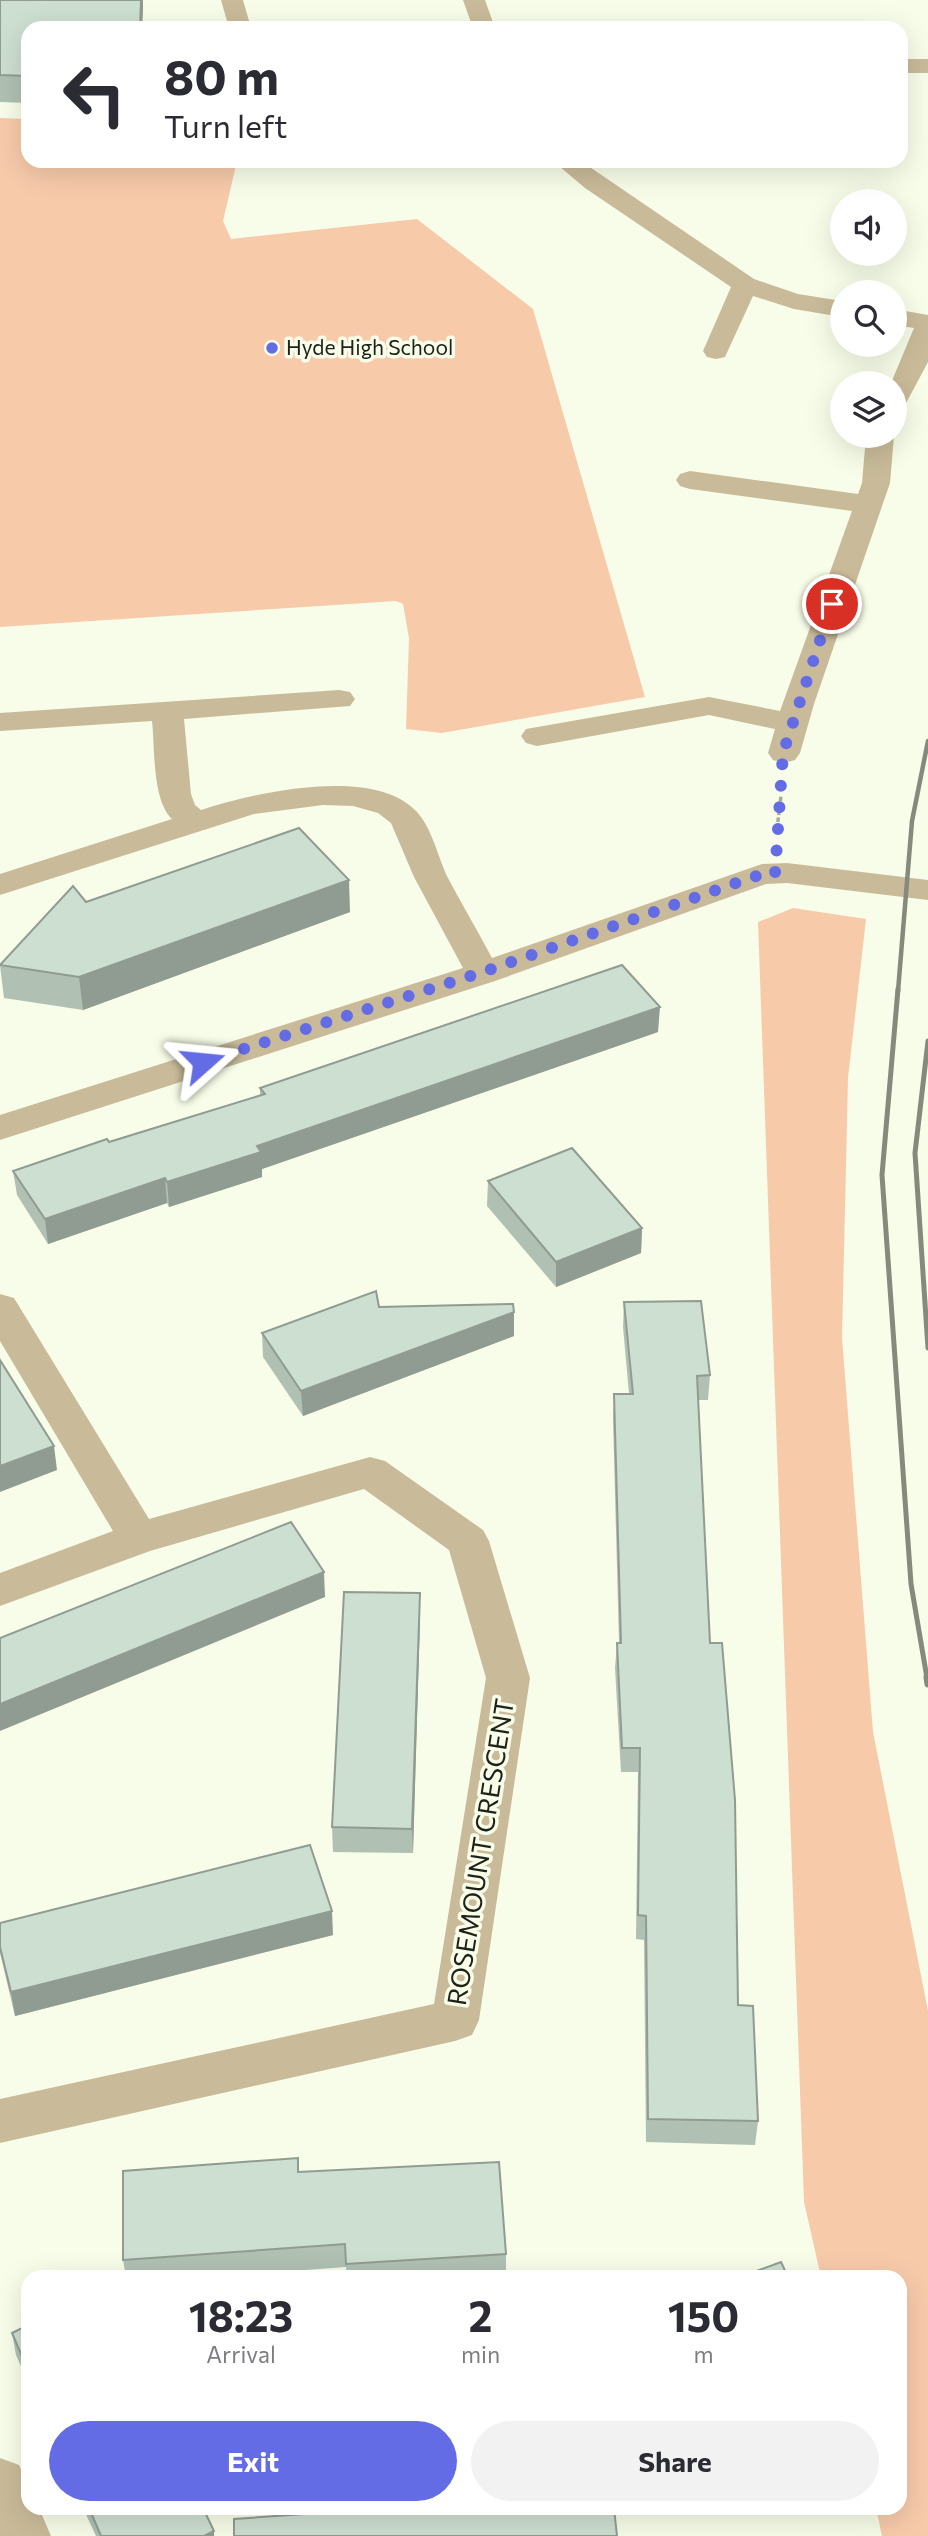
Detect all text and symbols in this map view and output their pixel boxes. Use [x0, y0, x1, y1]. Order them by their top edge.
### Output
text: 80 m [164, 45, 279, 105]
icon: left [49, 49, 140, 140]
text: Turn left [164, 105, 288, 145]
map controls [830, 189, 907, 448]
button: sound [830, 189, 907, 266]
button: search [830, 280, 907, 357]
place label: Hyde High School [286, 334, 453, 359]
marker: Hyde High School [264, 340, 280, 356]
button: layers [830, 371, 907, 448]
pin [802, 574, 862, 634]
icon: arrive [813, 585, 851, 623]
position arrow [166, 1025, 240, 1099]
street label: ROSEMOUNT CRESCENT [440, 1696, 519, 2007]
text: 18:23 [189, 2289, 293, 2341]
text: 2 [469, 2289, 492, 2341]
text: 150 [668, 2289, 739, 2341]
text: Arrival [206, 2340, 276, 2368]
text: min [461, 2340, 500, 2368]
text: m [694, 2340, 714, 2368]
button: Exit [49, 2421, 457, 2501]
button: Share [471, 2421, 879, 2501]

